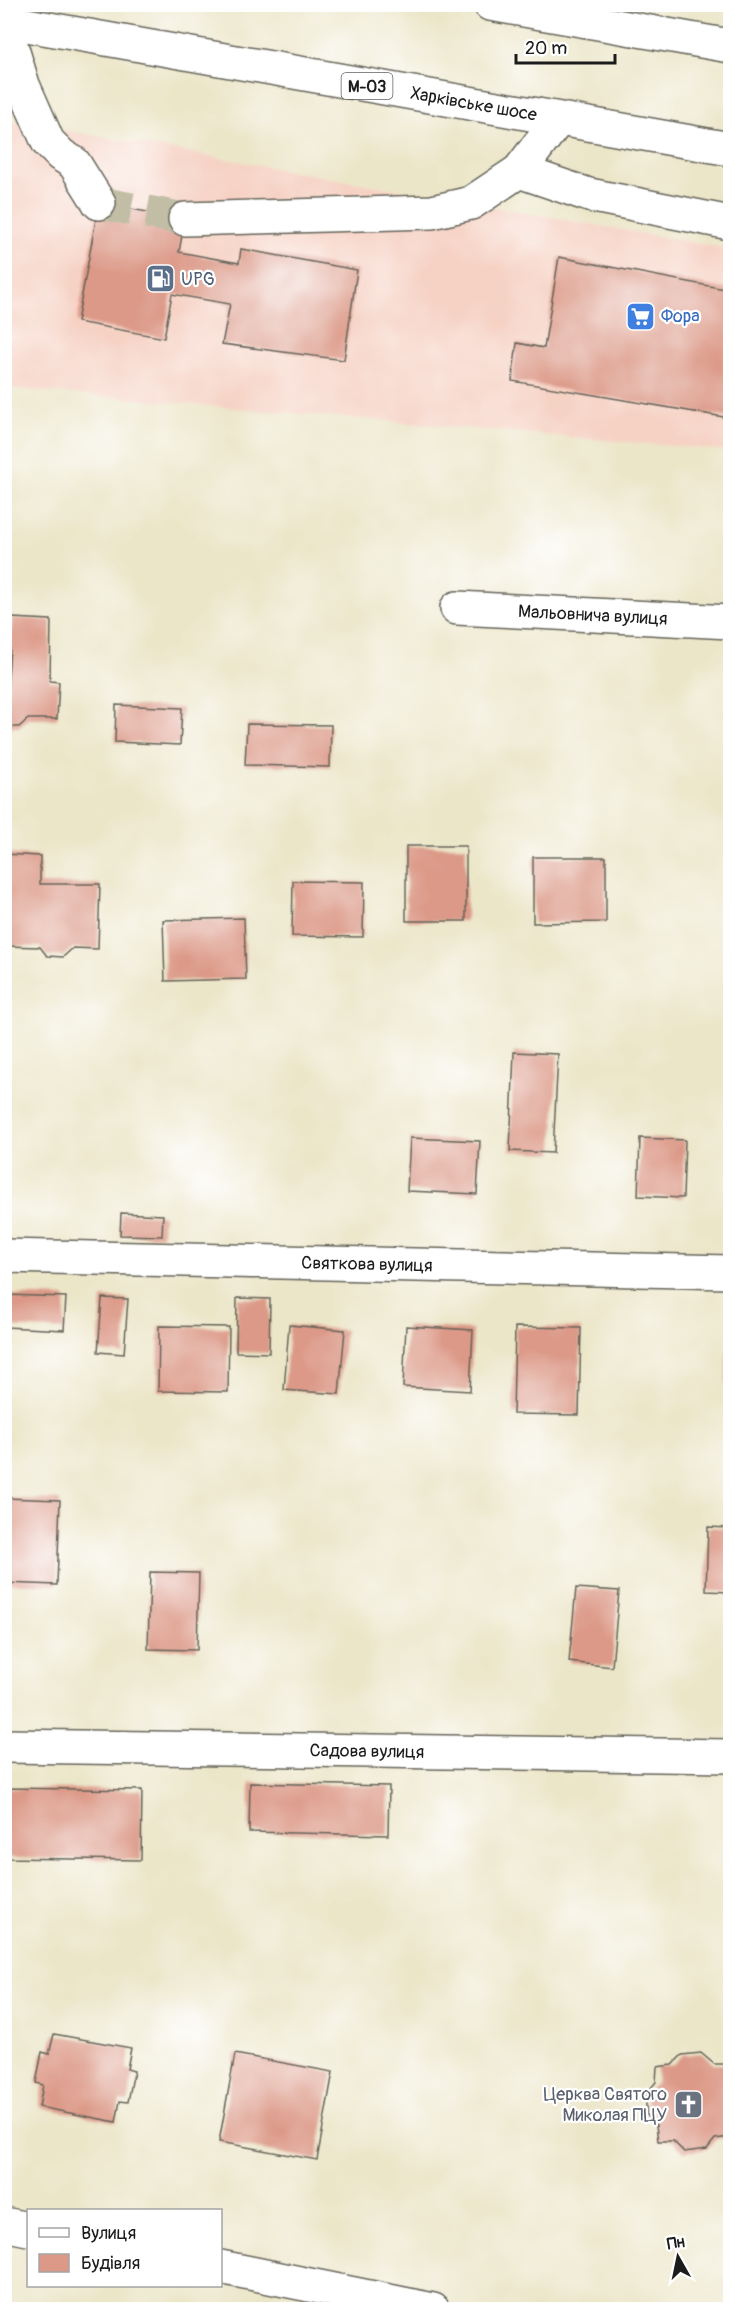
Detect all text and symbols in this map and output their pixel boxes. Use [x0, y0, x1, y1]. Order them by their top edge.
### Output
scale bar [516, 27, 615, 65]
text: 20 m [525, 37, 567, 60]
road number: М-03 [342, 73, 392, 99]
street label: Харківське шосе [409, 82, 539, 127]
fuel station icon: UPG [144, 263, 176, 295]
place label: UPG [181, 268, 215, 291]
supermarket icon: Фора [624, 300, 656, 332]
place label: Фора [661, 305, 700, 328]
street label: Мальовнича вулиця [517, 600, 668, 631]
street label: Святкова вулиця [301, 1252, 433, 1277]
street label: Садова вулиця [309, 1739, 425, 1764]
place label: Церква Святого Миколая ПЦУ [544, 2083, 667, 2127]
church icon: Церква Святого Миколая ПЦУ [672, 2088, 704, 2120]
legend [27, 2209, 222, 2287]
text: Вулиця [81, 2222, 136, 2245]
north arrow [648, 2227, 708, 2287]
text: Пн [666, 2232, 686, 2254]
text: Будівля [81, 2252, 140, 2275]

